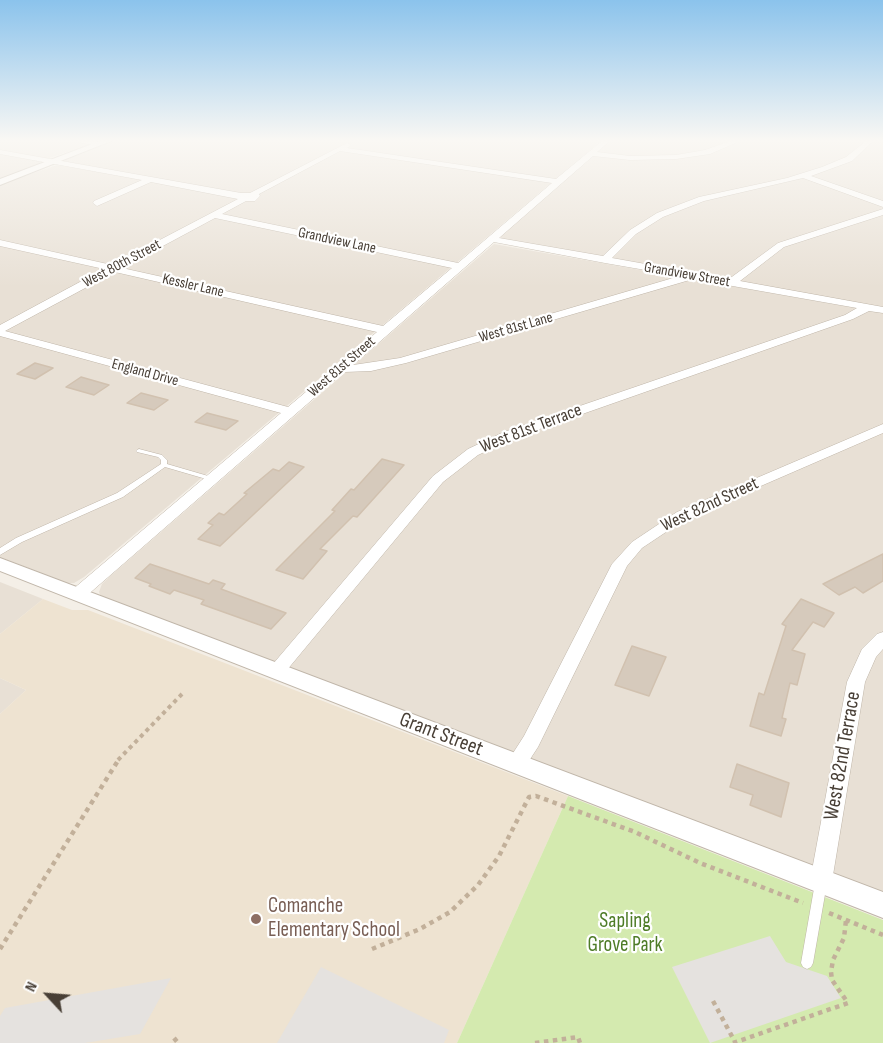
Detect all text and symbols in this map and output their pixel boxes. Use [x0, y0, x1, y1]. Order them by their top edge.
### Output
street label: Grandview Lane [296, 224, 378, 258]
street label: West 80th Street [80, 236, 164, 292]
street label: Grandview Street [643, 259, 731, 291]
street label: Kessler Lane [161, 270, 225, 302]
street label: West 81st Lane [477, 309, 555, 347]
street label: West 81st Street [305, 333, 379, 401]
street label: England Drive [110, 355, 180, 391]
street label: West 81st Terrace [477, 400, 585, 458]
street label: West 82nd Street [658, 473, 762, 537]
street label: West 82nd Terrace [819, 690, 867, 822]
street label: Grant Street [396, 708, 486, 762]
place label: Comanche Elementary School [268, 894, 400, 944]
park label: Sapling Grove Park [587, 909, 663, 959]
marker: Comanche Elementary School [249, 912, 263, 926]
north arrow [18, 965, 78, 1025]
text: N [21, 979, 42, 995]

